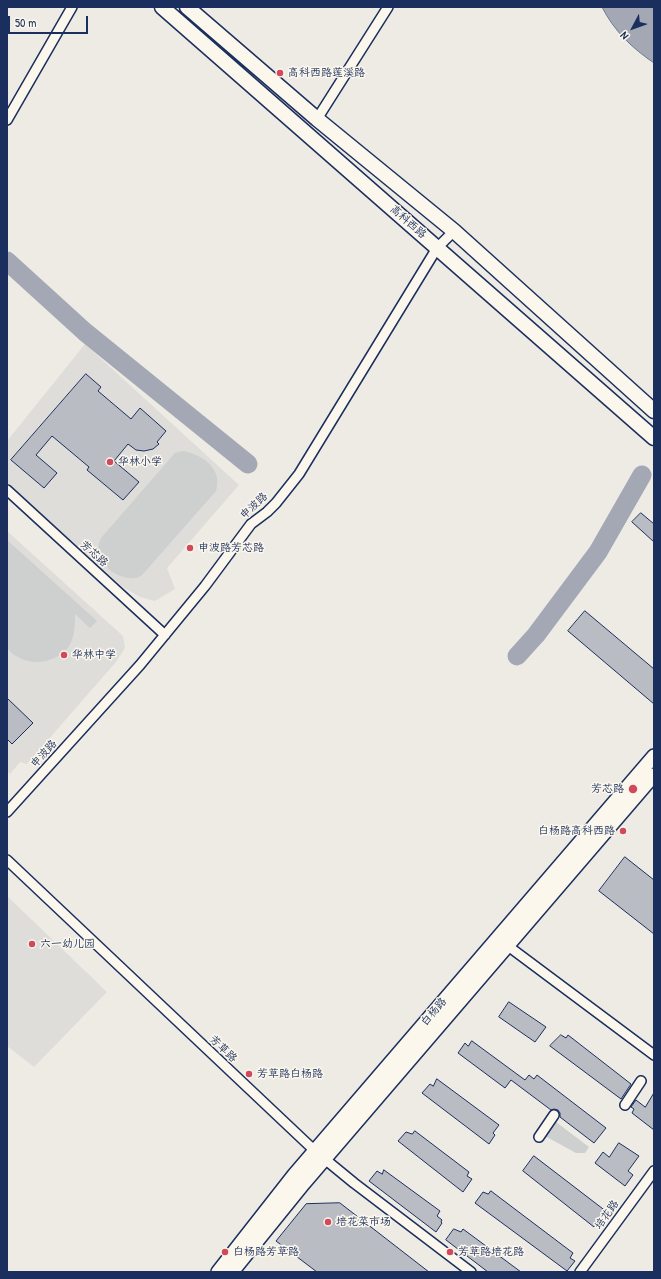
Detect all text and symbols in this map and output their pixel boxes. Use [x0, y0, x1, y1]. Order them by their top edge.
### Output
scale bar [10, 8, 90, 34]
north arrow [613, 8, 653, 48]
text: 50 m [15, 14, 36, 31]
text: N [617, 29, 631, 43]
place label: 高科西路莲溪路 [288, 66, 365, 80]
marker: 高科西路莲溪路 [275, 68, 285, 78]
street label: 高科西路 [387, 203, 429, 241]
place label: 华林小学 [118, 455, 162, 469]
marker: 华林小学 [105, 457, 115, 467]
street label: 申波路 [237, 490, 271, 522]
street label: 芳芯路 [77, 538, 111, 570]
place label: 申波路芳芯路 [198, 541, 264, 555]
marker: 申波路芳芯路 [185, 543, 195, 553]
place label: 华林中学 [72, 648, 116, 662]
marker: 华林中学 [59, 650, 69, 660]
street label: 申波路 [28, 737, 60, 771]
place label: 芳芯路 [591, 782, 624, 796]
marker: 芳芯路 [627, 783, 639, 795]
place label: 白杨路高科西路 [538, 824, 615, 838]
marker: 白杨路高科西路 [618, 826, 628, 836]
place label: 六一幼儿园 [40, 937, 95, 951]
marker: 六一幼儿园 [27, 939, 37, 949]
street label: 白杨路 [418, 995, 450, 1029]
street label: 芳草路 [207, 1033, 239, 1065]
place label: 芳草路白杨路 [257, 1067, 323, 1081]
marker: 芳草路白杨路 [244, 1069, 254, 1079]
street label: 培花路 [592, 1198, 622, 1232]
place label: 培花菜市场 [336, 1215, 391, 1229]
marker: 培花菜市场 [323, 1217, 333, 1227]
place label: 白杨路芳草路 [233, 1245, 299, 1259]
place label: 芳草路培花路 [458, 1245, 524, 1259]
marker: 白杨路芳草路 [220, 1247, 230, 1257]
marker: 芳草路培花路 [445, 1247, 455, 1257]

